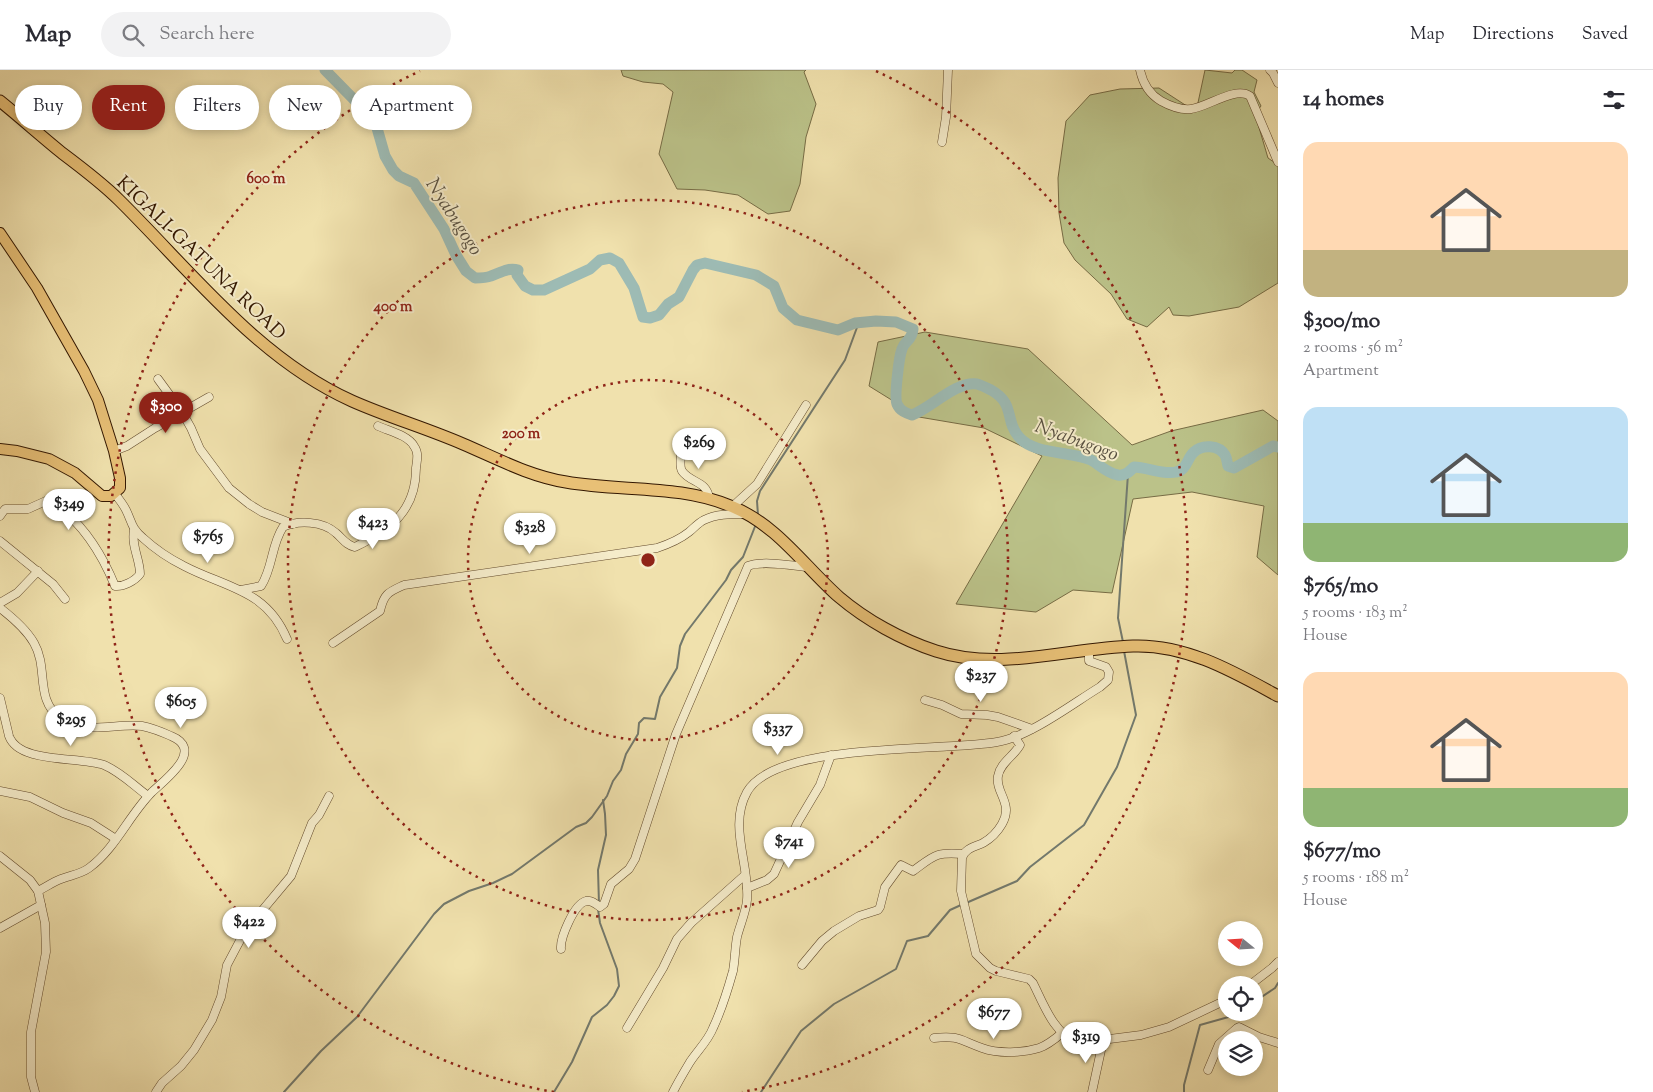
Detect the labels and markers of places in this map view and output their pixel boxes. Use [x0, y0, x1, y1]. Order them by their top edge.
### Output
pin: $300 [136, 392, 196, 434]
pin: $269 [669, 428, 729, 470]
pin: $349 [39, 488, 99, 531]
pin: $423 [343, 508, 403, 550]
pin: $328 [500, 512, 560, 555]
pin: $765 [178, 522, 238, 564]
centre of rings [639, 551, 657, 569]
pin: $237 [951, 660, 1011, 703]
pin: $605 [151, 686, 211, 729]
pin: $295 [41, 704, 101, 747]
pin: $337 [748, 714, 808, 756]
pin: $741 [759, 826, 819, 869]
pin: $422 [219, 906, 279, 949]
pin: $677 [964, 998, 1024, 1040]
pin: $319 [1056, 1022, 1116, 1064]

